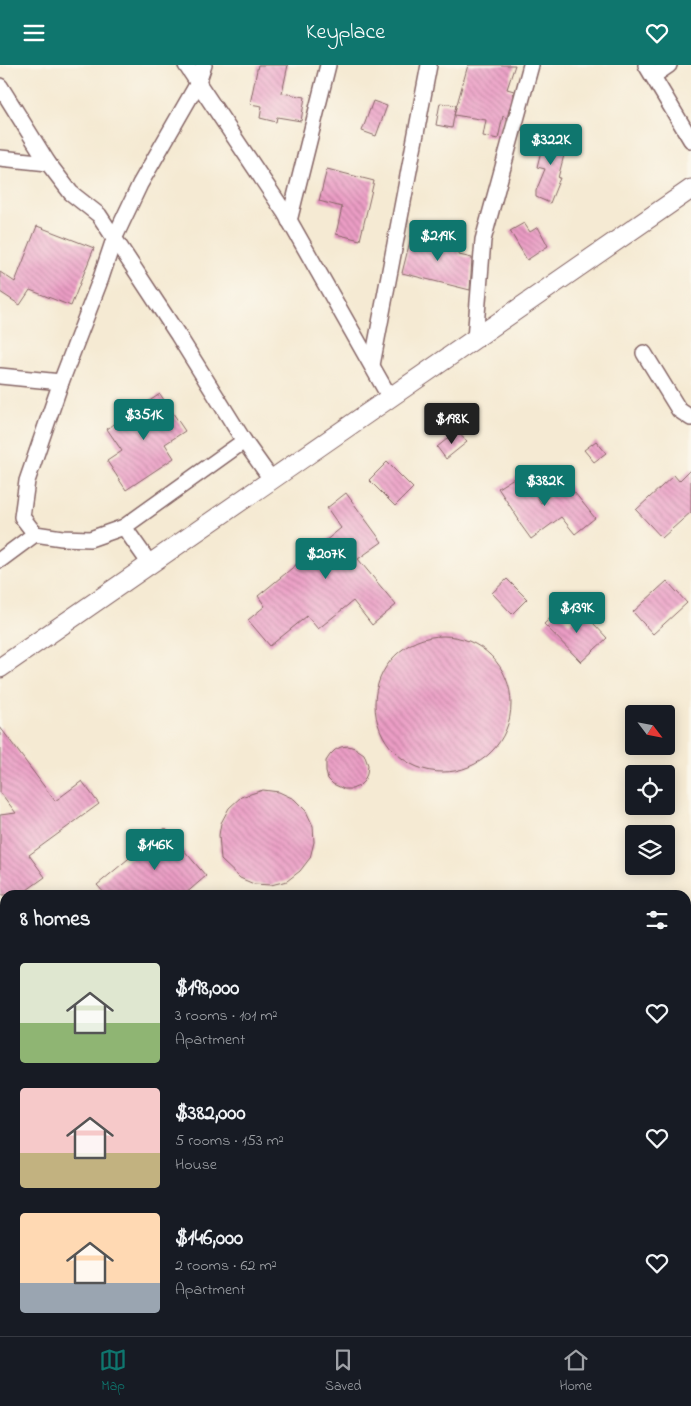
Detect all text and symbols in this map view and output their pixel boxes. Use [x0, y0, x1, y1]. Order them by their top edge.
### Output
text: Keyplace [306, 17, 385, 49]
icon: menu [20, 19, 48, 47]
icon: heart [643, 19, 671, 47]
pin: $322K [516, 123, 586, 166]
text: $322K [531, 128, 571, 152]
pin: $219K [403, 219, 473, 262]
text: $219K [420, 224, 456, 248]
pin: $351K [109, 399, 179, 441]
text: $351K [125, 403, 163, 427]
pin: $198K [417, 403, 487, 445]
text: $198K [435, 407, 469, 431]
pin: $382K [510, 465, 580, 507]
text: $382K [526, 469, 564, 493]
pin: $207K [291, 537, 361, 580]
text: $207K [307, 542, 345, 566]
pin: $139K [542, 591, 612, 634]
text: $139K [560, 596, 594, 620]
north arrow [625, 705, 675, 755]
map controls [625, 705, 675, 875]
button: locate [625, 765, 675, 815]
button: layers [625, 825, 675, 875]
pin: $146K [120, 829, 190, 871]
text: $146K [137, 833, 173, 857]
text: 8 homes [20, 905, 90, 935]
icon: filters [643, 906, 671, 934]
text: $198,000 [175, 974, 239, 1004]
icon: home [60, 983, 120, 1043]
icon: heart [643, 999, 671, 1027]
text: 3 rooms · 101 m² [175, 1004, 277, 1028]
text: Apartment [175, 1028, 245, 1052]
text: $382,000 [175, 1099, 246, 1129]
icon: home [60, 1108, 120, 1168]
icon: heart [643, 1124, 671, 1152]
text: 5 rooms · 153 m² [175, 1129, 284, 1153]
text: House [175, 1153, 217, 1177]
text: $146,000 [175, 1224, 243, 1254]
icon: home [60, 1233, 120, 1293]
icon: heart [643, 1249, 671, 1277]
text: 2 rooms · 62 m² [175, 1254, 277, 1278]
text: Apartment [175, 1278, 245, 1302]
tab: Map [99, 1346, 127, 1397]
tab: Saved [325, 1346, 361, 1397]
tab: Home [559, 1346, 592, 1397]

